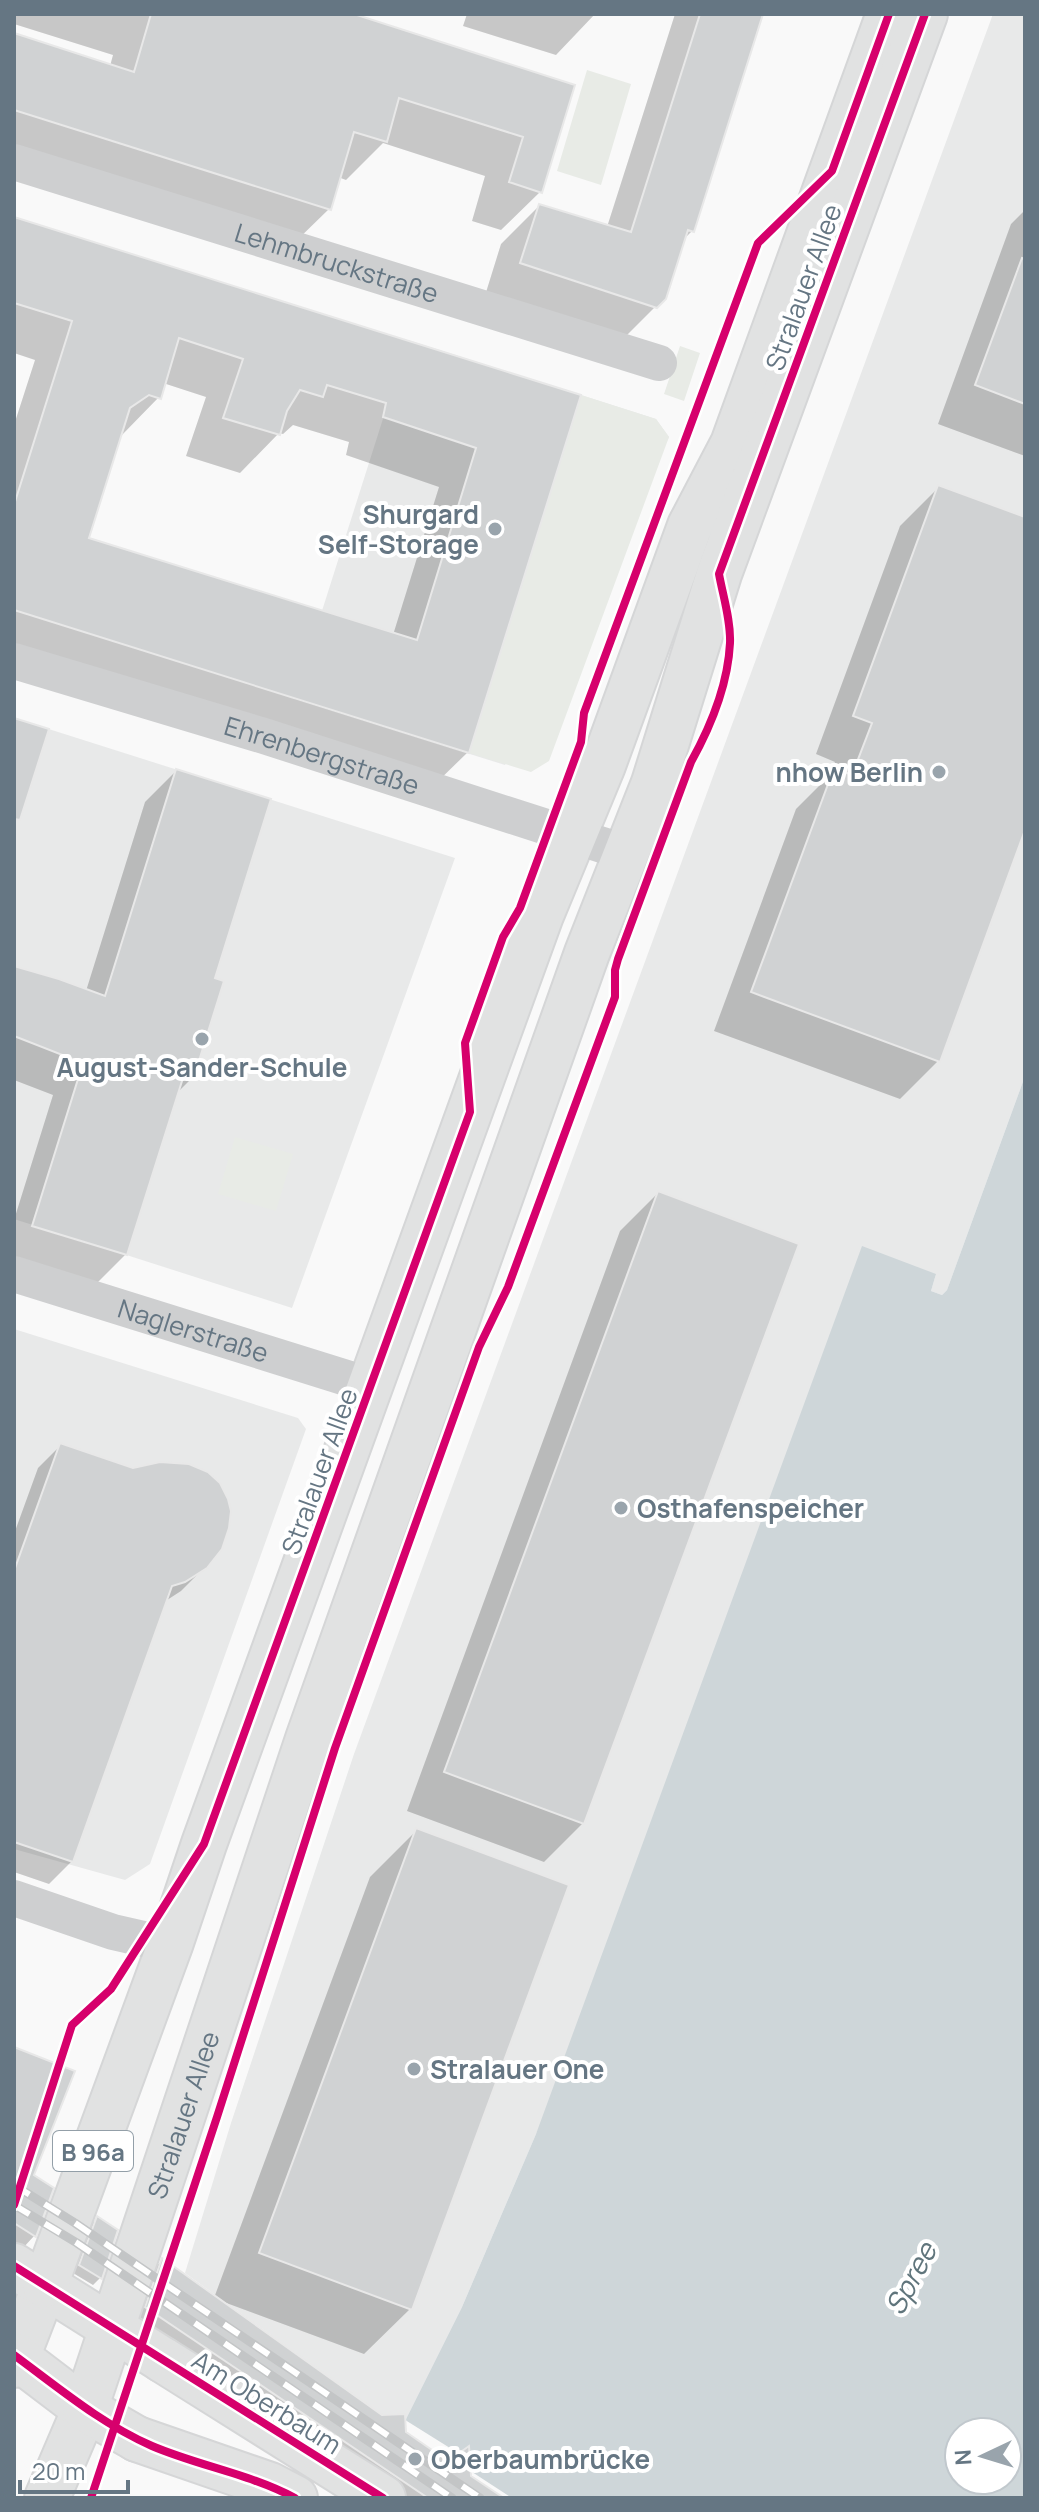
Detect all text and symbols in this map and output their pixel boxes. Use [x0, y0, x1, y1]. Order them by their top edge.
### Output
street label: Stralauer Allee [756, 199, 850, 375]
street label: Lehmbruckstraße [230, 214, 443, 311]
place label: Shurgard Self-Storage [318, 496, 479, 562]
marker: Shurgard Self-Storage [486, 520, 504, 538]
street label: Ehrenbergstraße [220, 707, 424, 803]
place label: nhow Berlin [776, 754, 923, 790]
marker: nhow Berlin [930, 763, 948, 781]
marker: August-Sander-Schule [193, 1030, 211, 1048]
place label: August-Sander-Schule [57, 1049, 347, 1085]
street label: Naglerstraße [114, 1290, 273, 1371]
street label: Stralauer Allee [272, 1383, 366, 1559]
place label: Osthafenspeicher [637, 1490, 864, 1526]
marker: Osthafenspeicher [612, 1499, 630, 1517]
street label: Stralauer Allee [138, 2026, 228, 2203]
place label: Stralauer One [430, 2051, 604, 2087]
marker: Stralauer One [405, 2060, 423, 2078]
road number: B 96a [53, 2131, 133, 2171]
water label: Spree [875, 2234, 945, 2321]
street label: Am Oberbaum [185, 2342, 349, 2462]
north arrow [943, 2416, 1023, 2496]
place label: Oberbaumbrücke [431, 2441, 650, 2477]
scale bar [20, 2444, 128, 2494]
text: N [948, 2448, 979, 2466]
marker: Oberbaumbrücke [406, 2450, 424, 2468]
text: 20 m [32, 2454, 85, 2487]

